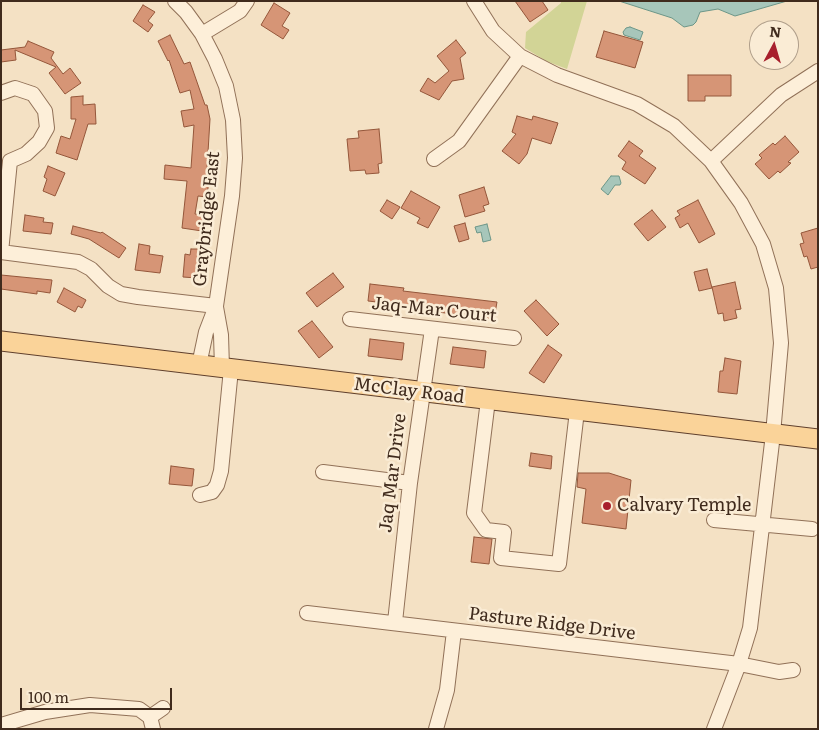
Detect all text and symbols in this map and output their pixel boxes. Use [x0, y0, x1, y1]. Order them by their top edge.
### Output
north arrow [749, 20, 799, 70]
text: N [769, 21, 782, 42]
street label: Graybridge East [189, 150, 225, 288]
street label: Jaq-Mar Court [370, 293, 498, 327]
street label: McClay Road [352, 373, 466, 409]
street label: Jaq Mar Drive [375, 412, 411, 534]
place label: Calvary Temple [617, 495, 751, 517]
marker: Calvary Temple [601, 500, 613, 512]
street label: Pasture Ridge Drive [467, 603, 637, 645]
scale bar [22, 678, 175, 710]
text: 100 m [28, 685, 69, 708]

